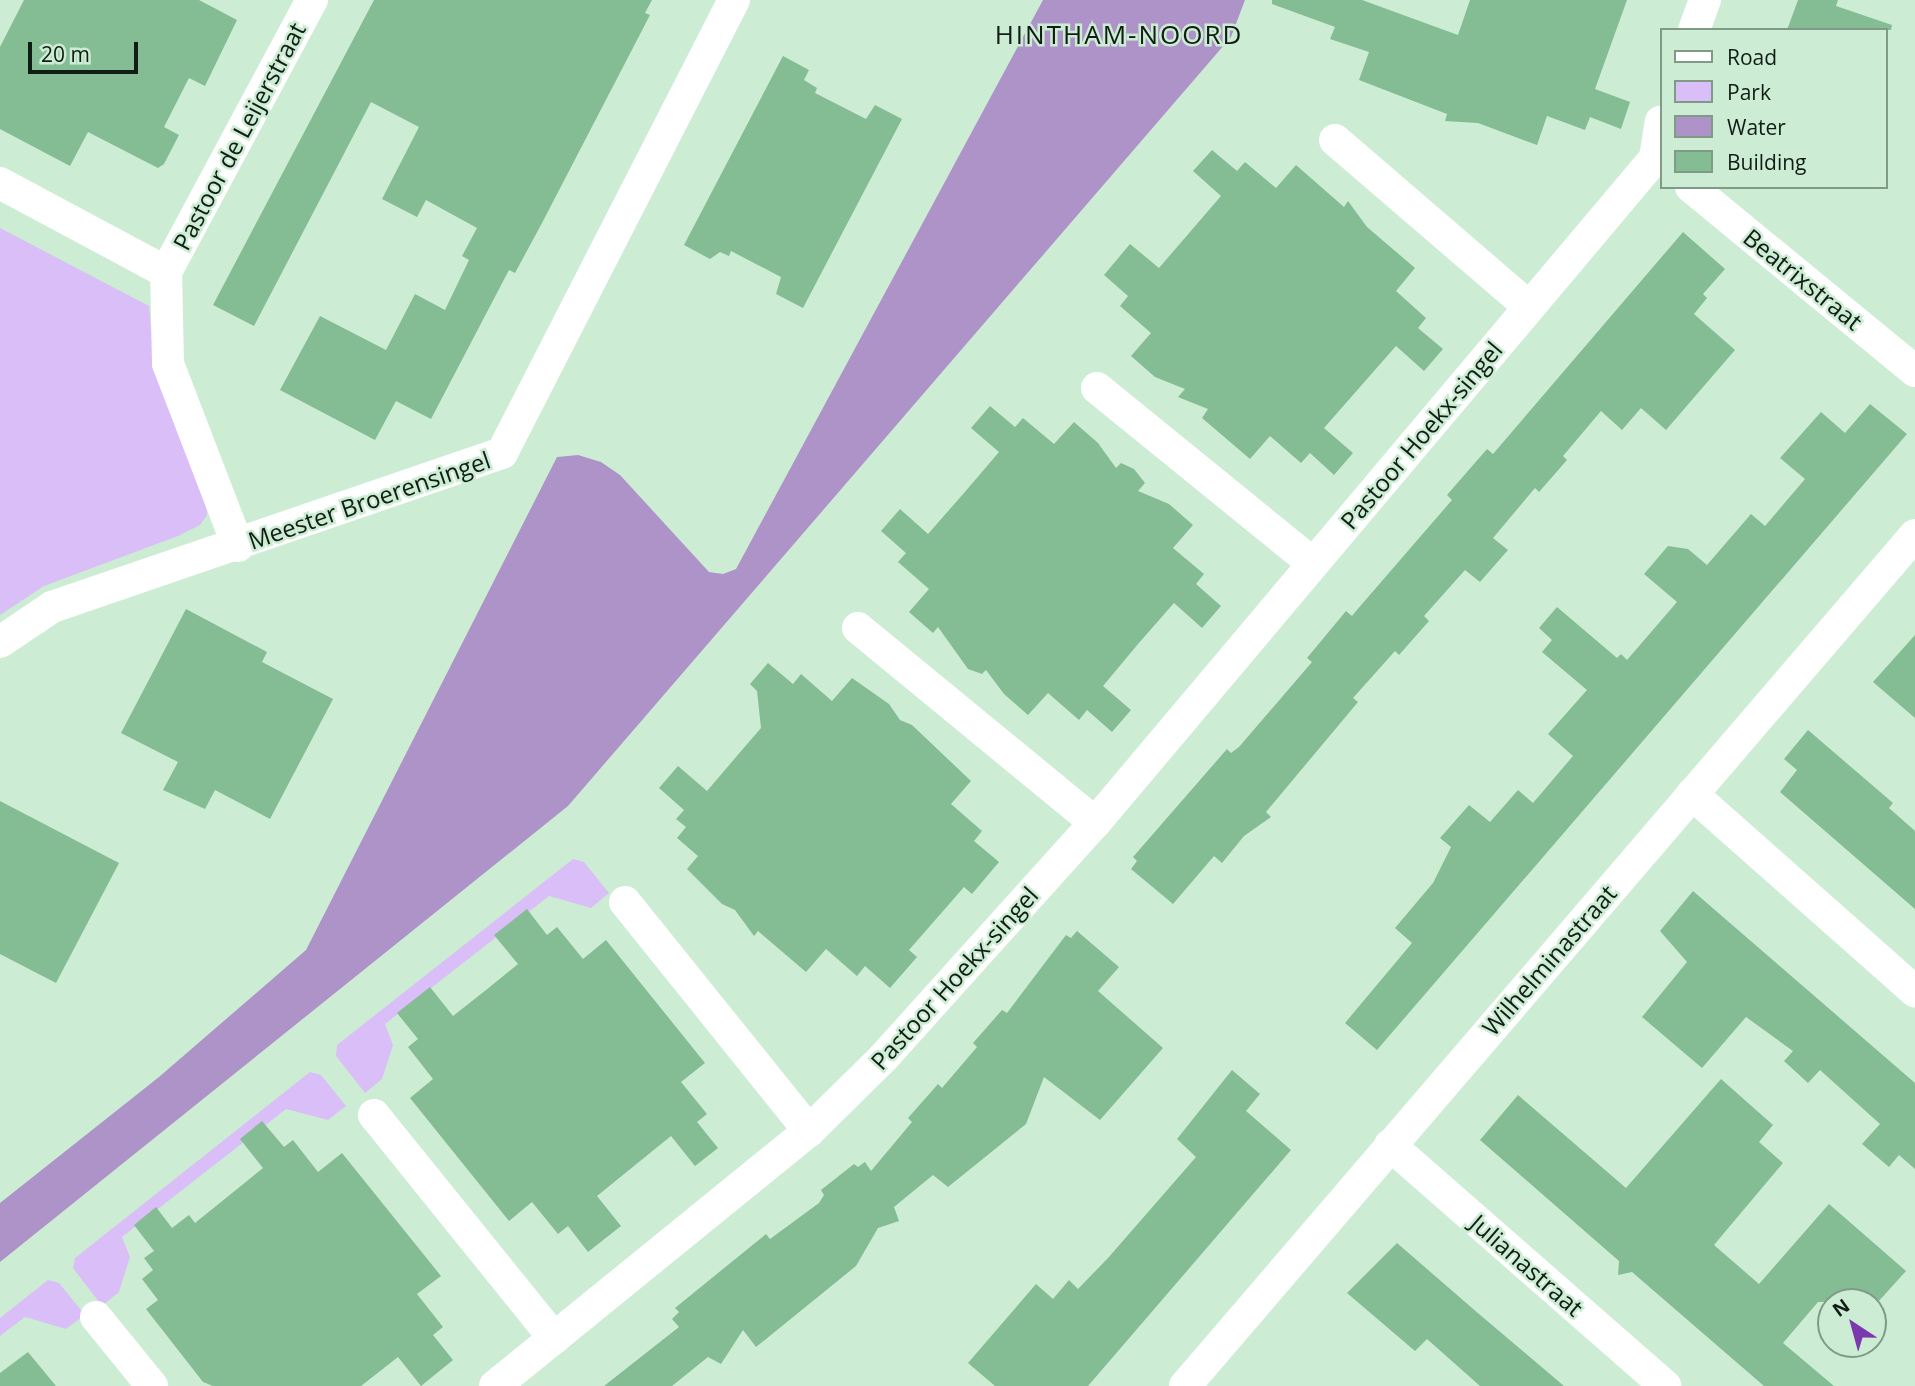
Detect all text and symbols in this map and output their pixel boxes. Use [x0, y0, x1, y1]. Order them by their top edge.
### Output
street label: Pastoor de Leijerstraat [167, 17, 311, 255]
district label: HINTHAM-NOORD [996, 19, 1242, 51]
scale bar [32, 28, 142, 72]
legend [1660, 28, 1887, 189]
text: 20 m [41, 40, 90, 68]
text: Road [1727, 43, 1777, 71]
text: Park [1727, 78, 1771, 106]
text: Water [1727, 113, 1786, 141]
text: Building [1727, 148, 1806, 176]
street label: Beatrixstraat [1738, 222, 1868, 336]
street label: Pastoor Hoekx-singel [1334, 335, 1508, 535]
street label: Meester Broerensingel [244, 445, 494, 555]
street label: Wilhelminastraat [1476, 879, 1622, 1041]
street label: Pastoor Hoekx-singel [864, 881, 1044, 1075]
street label: Julianastraat [1465, 1208, 1589, 1322]
north arrow [1817, 1288, 1887, 1358]
text: N [1827, 1293, 1855, 1323]

